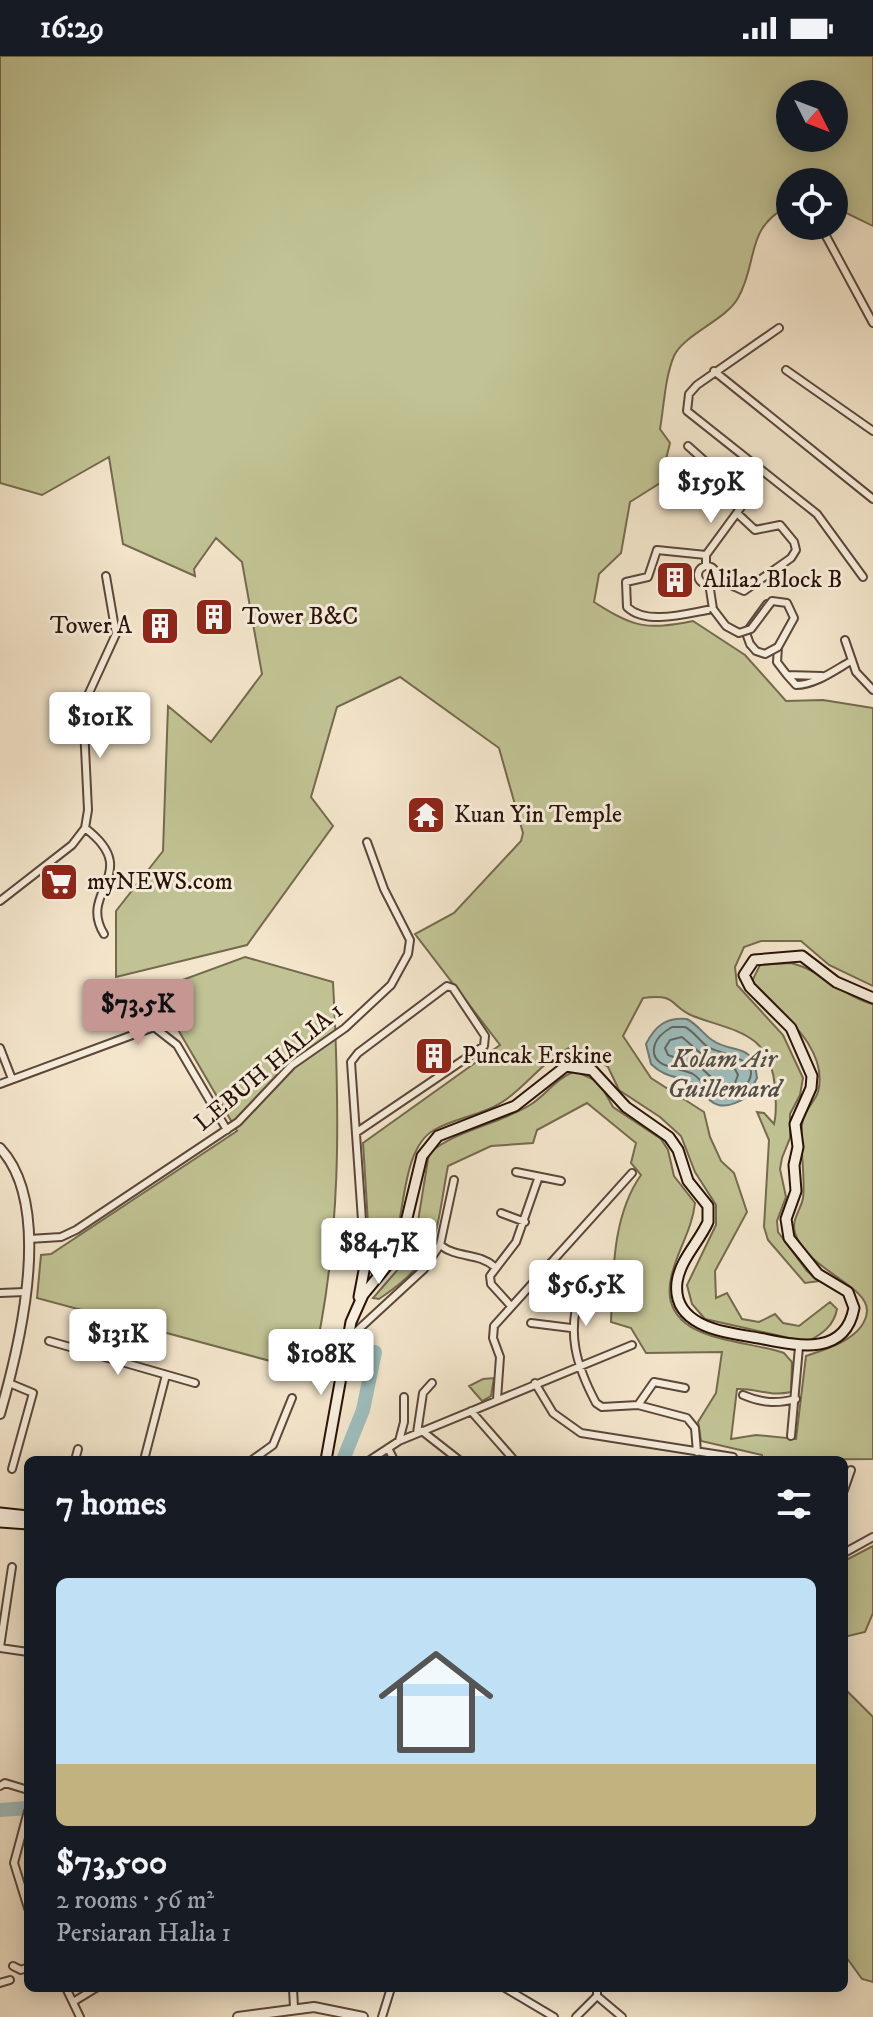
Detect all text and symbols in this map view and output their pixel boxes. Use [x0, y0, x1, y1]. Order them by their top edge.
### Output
text: 16:29 [40, 10, 104, 47]
north arrow [776, 80, 848, 152]
map controls [776, 80, 848, 240]
button: locate [776, 168, 848, 240]
pin: $159K [655, 457, 767, 525]
text: $159K [677, 466, 745, 499]
building icon: Alila2 Block B [654, 559, 696, 601]
place label: Alila2 Block B [703, 565, 842, 595]
building icon: Tower B&C [193, 596, 235, 638]
place label: Tower B&C [242, 602, 358, 632]
building icon: Tower A [139, 605, 181, 647]
place label: Tower A [50, 611, 133, 641]
pin: $101K [44, 692, 156, 760]
text: $101K [67, 701, 133, 734]
temple icon: Kuan Yin Temple [405, 794, 447, 836]
place label: Kuan Yin Temple [454, 800, 622, 830]
supermarket icon: myNEWS.com [38, 861, 80, 903]
place label: myNEWS.com [87, 867, 233, 897]
pin: $73.5K [73, 979, 203, 1047]
text: $73.5K [101, 988, 175, 1021]
street label: LEBUH HALIA 1 [188, 996, 350, 1138]
building icon: Puncak Erskine [413, 1035, 455, 1077]
place label: Puncak Erskine [462, 1041, 612, 1071]
water label: Kolam Air Guillemard [668, 1043, 784, 1106]
pin: $84.7K [314, 1218, 444, 1286]
text: $84.7K [339, 1227, 419, 1260]
pin: $56.5K [521, 1260, 651, 1328]
text: $56.5K [547, 1269, 625, 1302]
pin: $131K [62, 1309, 174, 1377]
text: $131K [87, 1318, 149, 1351]
pin: $108K [265, 1329, 377, 1397]
text: $108K [287, 1338, 355, 1371]
icon: filters [772, 1482, 816, 1526]
text: 7 homes [56, 1483, 166, 1525]
icon: home [364, 1630, 508, 1774]
text: $73,500 [56, 1842, 167, 1884]
text: 2 rooms · 56 m² [56, 1884, 214, 1917]
text: Persiaran Halia 1 [56, 1917, 231, 1950]

